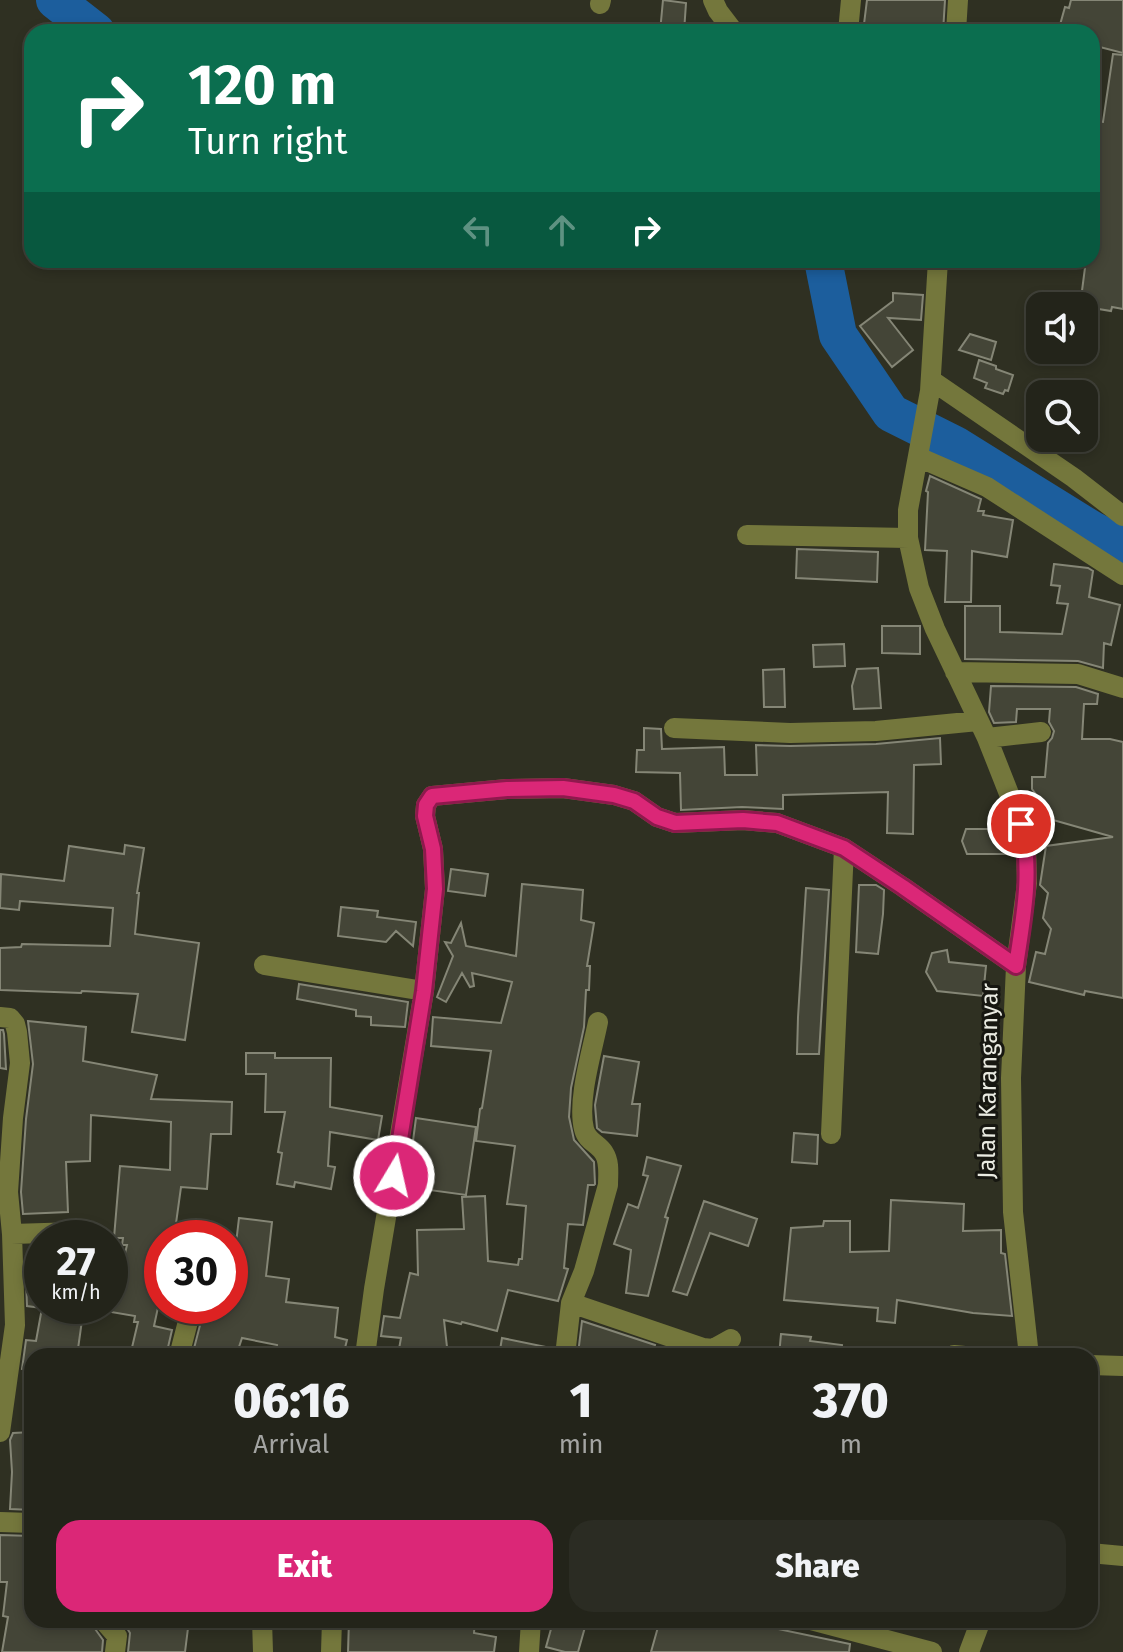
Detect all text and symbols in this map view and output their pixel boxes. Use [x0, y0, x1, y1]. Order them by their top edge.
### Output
text: 120 m [188, 52, 336, 119]
icon: right [56, 56, 160, 160]
text: Turn right [188, 120, 348, 164]
icon: left [456, 208, 500, 252]
icon: ahead [540, 208, 584, 252]
icon: right [624, 208, 668, 252]
map controls [1026, 292, 1098, 452]
button: sound [1026, 292, 1098, 364]
button: search [1026, 380, 1098, 452]
pin [987, 790, 1055, 858]
icon: arrive [999, 802, 1043, 846]
street label: Jalan Karanganyar [972, 982, 1004, 1179]
position arrow [352, 1134, 436, 1218]
speed limit sign: 30 [144, 1220, 248, 1324]
text: 27 [57, 1238, 96, 1286]
text: km/h [51, 1280, 101, 1304]
text: 06:16 [233, 1372, 349, 1430]
text: 1 [570, 1372, 593, 1430]
text: 370 [813, 1372, 889, 1430]
text: Arrival [253, 1429, 329, 1460]
text: min [559, 1429, 604, 1460]
text: m [840, 1429, 862, 1460]
button: Exit [56, 1520, 553, 1612]
button: Share [569, 1520, 1066, 1612]

